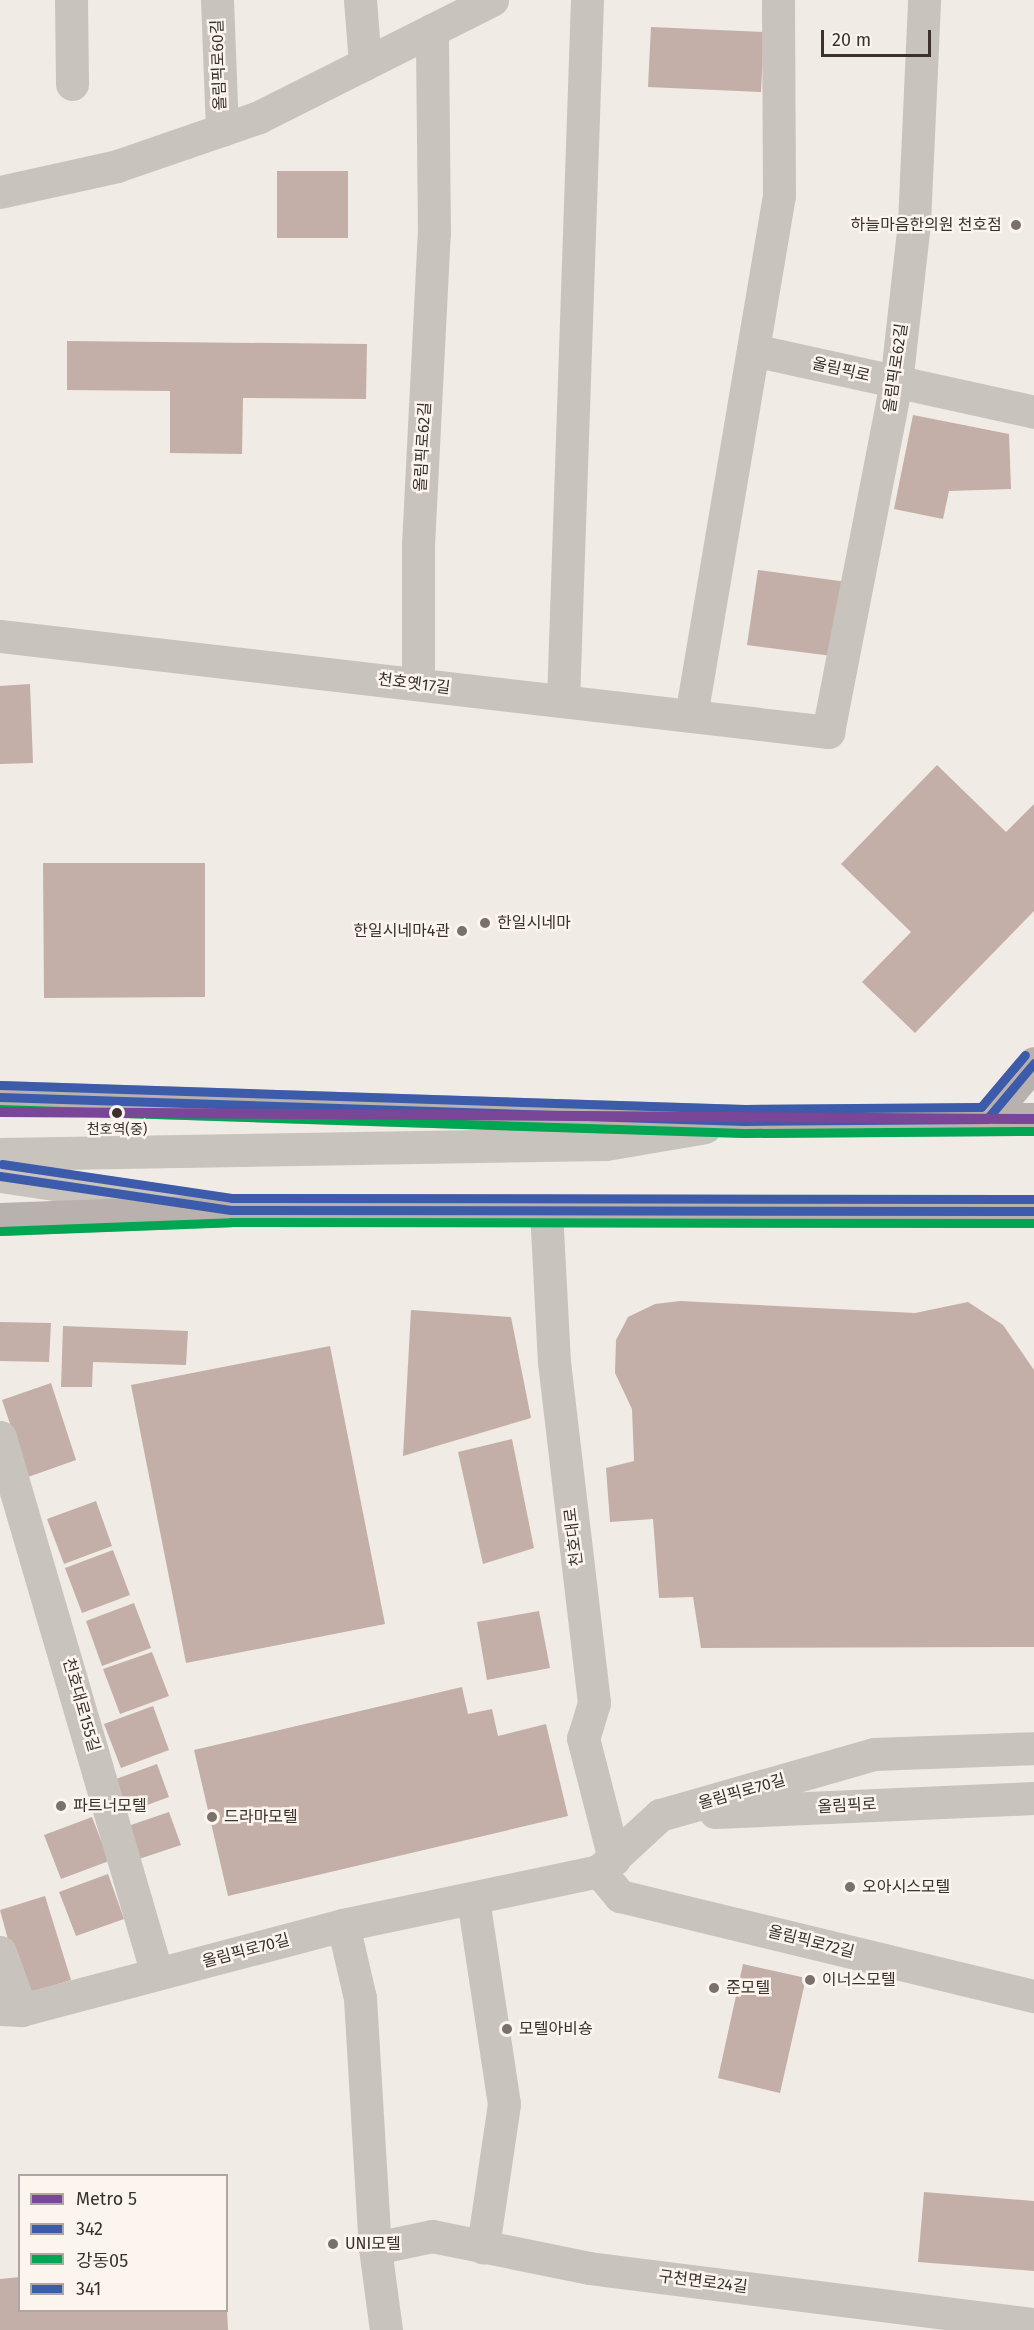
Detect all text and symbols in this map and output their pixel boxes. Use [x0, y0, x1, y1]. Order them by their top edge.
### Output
scale bar [824, 18, 934, 56]
street label: 올림픽로60길 [208, 19, 230, 111]
text: 20 m [832, 29, 871, 51]
place label: 하늘마음한의원 천호점 [851, 215, 1002, 235]
marker: 하늘마음한의원 천호점 [1007, 216, 1025, 234]
street label: 올림픽로62길 [880, 322, 912, 414]
street label: 올림픽로 [810, 354, 872, 386]
street label: 올림픽로62길 [411, 402, 435, 492]
street label: 천호옛17길 [377, 670, 451, 698]
place label: 한일시네마 [497, 913, 571, 933]
marker: 한일시네마 [478, 916, 492, 930]
place label: 한일시네마4관 [353, 921, 450, 941]
marker: 한일시네마4관 [455, 924, 469, 938]
marker: 천호역(중) [111, 1107, 123, 1119]
place label: 천호역(중) [87, 1122, 147, 1138]
street label: 천호대로 [561, 1507, 587, 1567]
street label: 천호대로155길 [58, 1656, 104, 1754]
street label: 올림픽로70길 [696, 1770, 788, 1814]
street label: 올림픽로 [817, 1795, 877, 1817]
place label: 파트너모텔 [73, 1796, 147, 1816]
marker: 파트너모텔 [54, 1799, 68, 1813]
place label: 드라마모텔 [224, 1807, 298, 1827]
marker: 드라마모텔 [205, 1810, 219, 1824]
place label: 오아시스모텔 [862, 1877, 950, 1897]
marker: 오아시스모텔 [843, 1880, 857, 1894]
street label: 올림픽로72길 [766, 1922, 856, 1962]
street label: 올림픽로70길 [200, 1930, 292, 1972]
place label: 이너스모텔 [822, 1970, 896, 1990]
marker: 이너스모텔 [803, 1973, 817, 1987]
place label: 준모텔 [726, 1978, 770, 1998]
marker: 준모텔 [707, 1981, 721, 1995]
place label: 모텔아비숑 [519, 2019, 593, 2039]
marker: 모텔아비숑 [500, 2022, 514, 2036]
legend [18, 2174, 228, 2312]
text: Metro 5 [76, 2188, 137, 2210]
text: 342 [76, 2218, 103, 2240]
place label: UNI모텔 [345, 2234, 401, 2254]
marker: UNI모텔 [326, 2237, 340, 2251]
text: 강동05 [76, 2250, 128, 2272]
street label: 구천면로24길 [657, 2267, 749, 2297]
text: 341 [76, 2278, 101, 2300]

